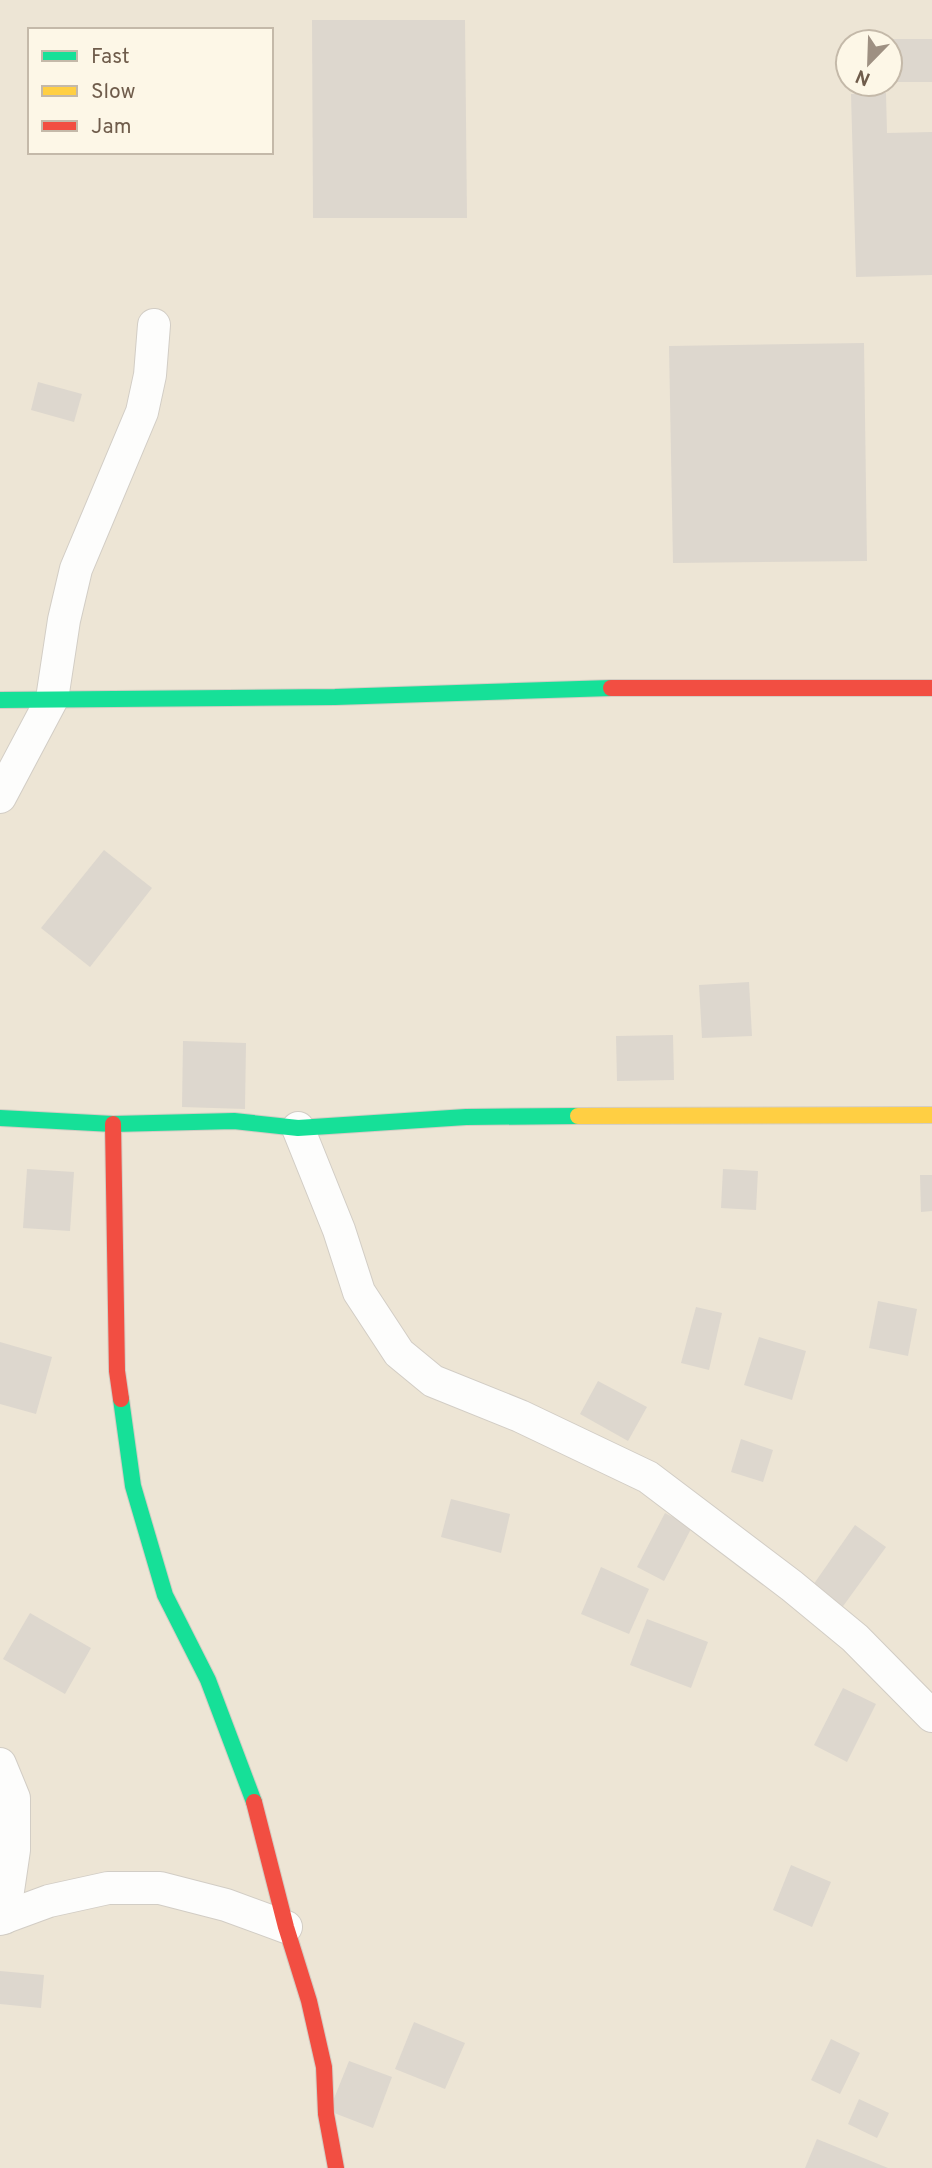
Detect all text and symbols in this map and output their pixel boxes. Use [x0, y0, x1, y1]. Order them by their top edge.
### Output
legend [28, 28, 273, 154]
north arrow [834, 28, 904, 98]
text: Fast [91, 44, 130, 71]
text: N [852, 63, 874, 91]
text: Slow [91, 79, 136, 106]
text: Jam [91, 114, 132, 141]

